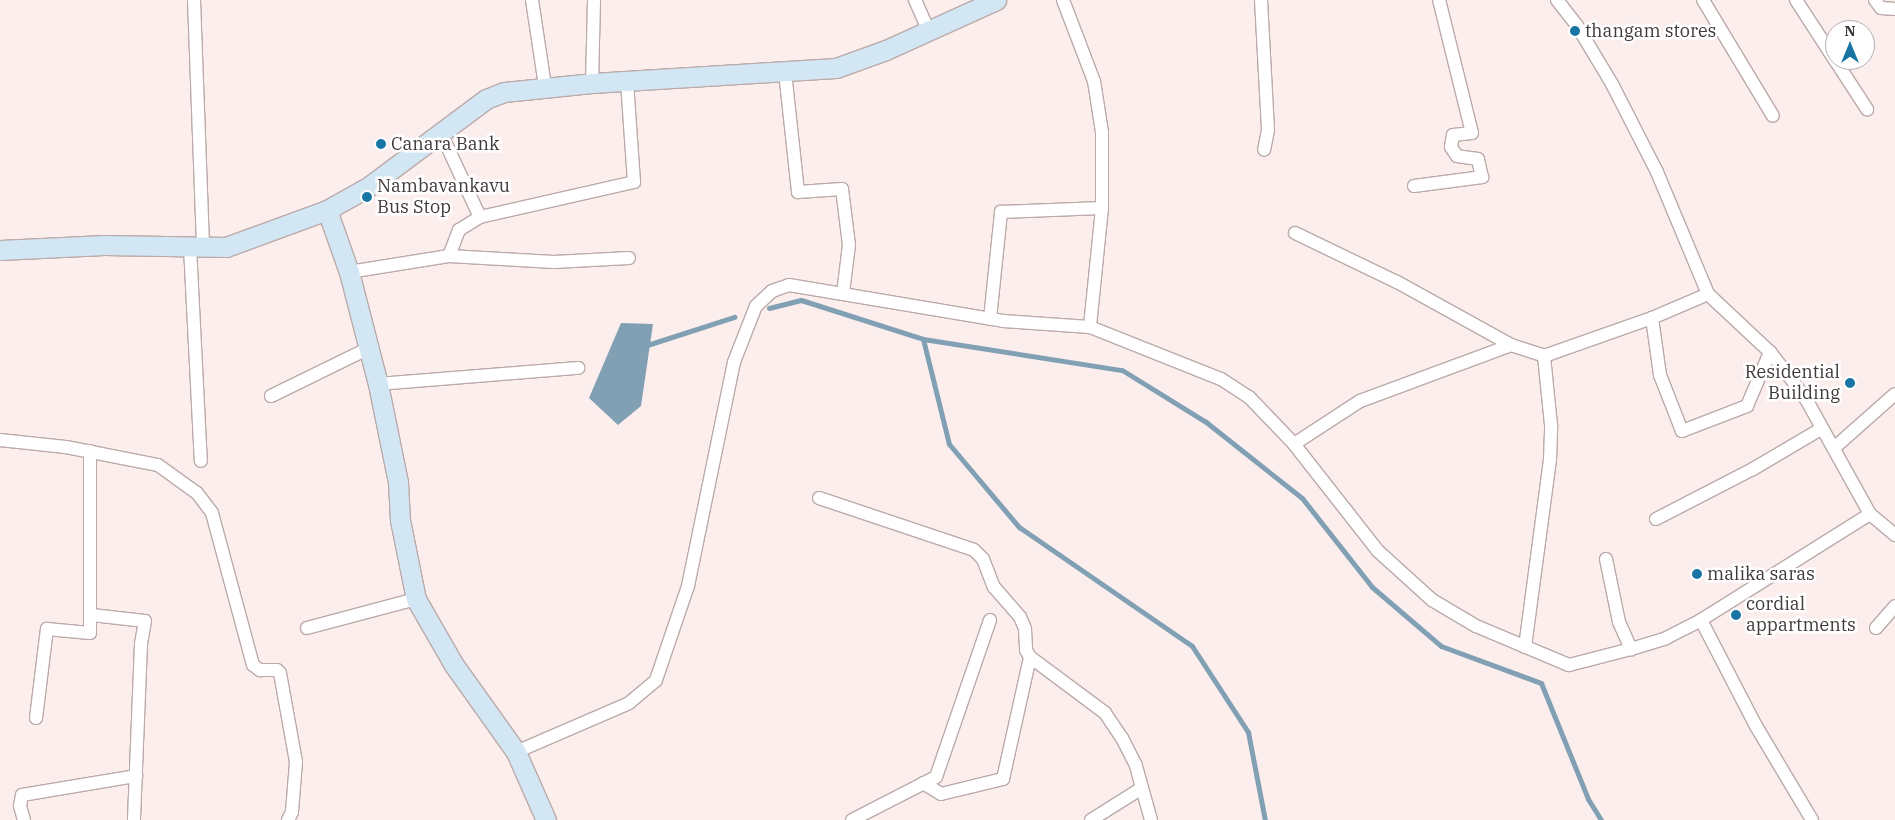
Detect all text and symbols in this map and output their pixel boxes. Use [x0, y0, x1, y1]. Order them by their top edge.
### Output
place label: thangam stores [1585, 20, 1716, 42]
north arrow [1825, 20, 1875, 70]
text: N [1844, 22, 1856, 40]
marker: thangam stores [1569, 25, 1581, 37]
place label: Canara Bank [391, 133, 500, 155]
marker: Canara Bank [375, 138, 387, 150]
place label: Nambavankavu Bus Stop [377, 176, 510, 218]
marker: Nambavankavu Bus Stop [361, 191, 373, 203]
place label: Residential Building [1745, 362, 1840, 404]
marker: Residential Building [1844, 377, 1856, 389]
place label: malika saras [1707, 563, 1815, 585]
marker: malika saras [1691, 568, 1703, 580]
place label: cordial appartments [1746, 594, 1856, 636]
marker: cordial appartments [1730, 609, 1742, 621]

